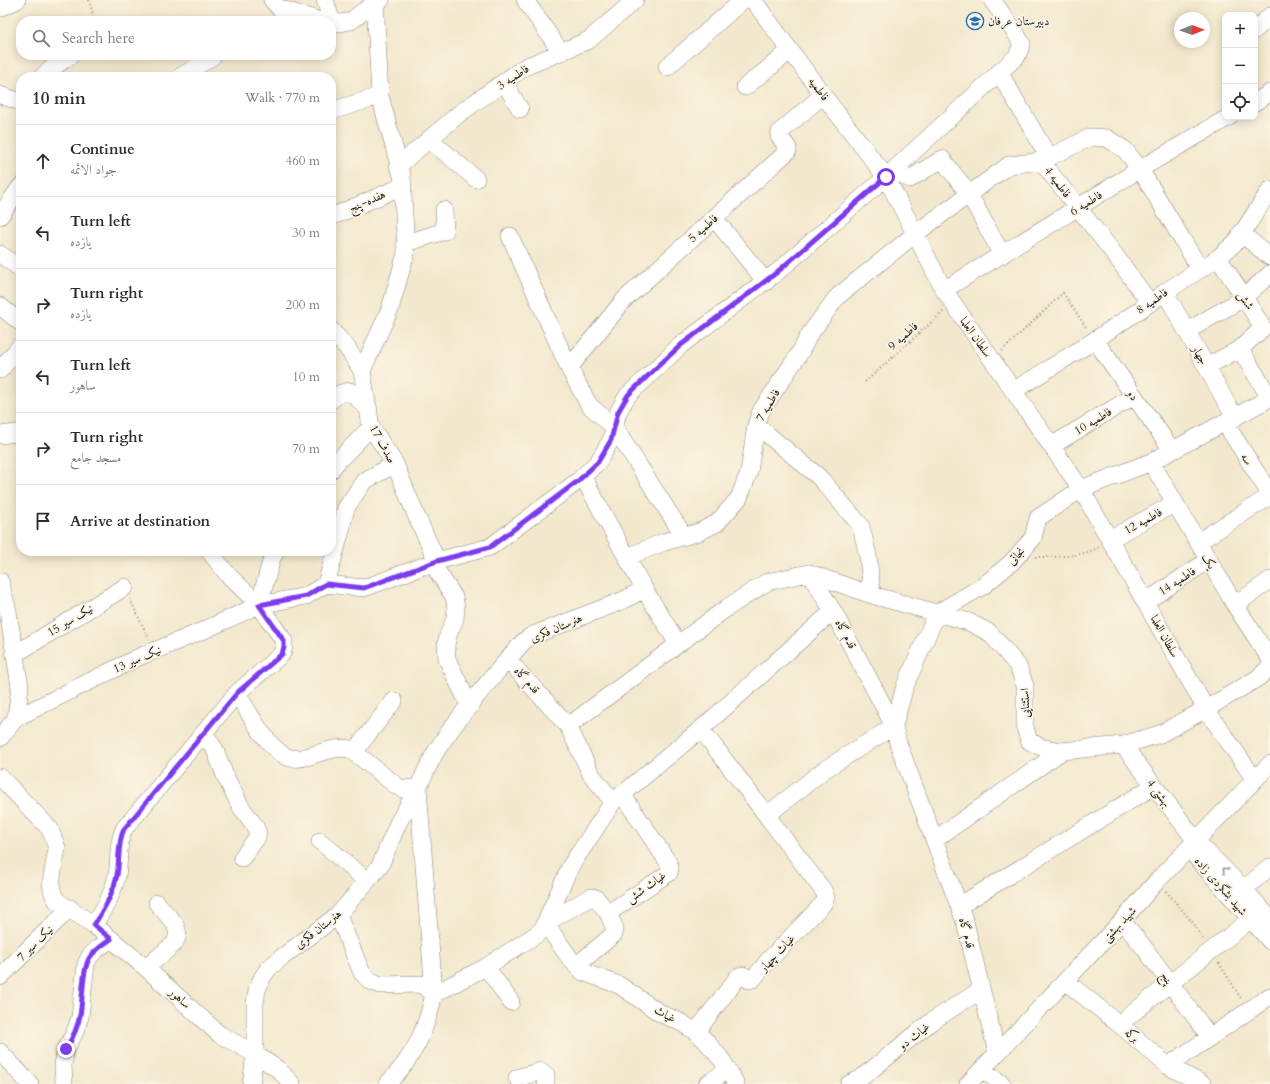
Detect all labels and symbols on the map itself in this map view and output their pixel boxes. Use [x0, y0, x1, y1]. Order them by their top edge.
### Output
school or university icon: دبیرستان عرفان [965, 11, 985, 31]
north arrow [1174, 12, 1210, 48]
place label: دبیرستان عرفان [988, 13, 1049, 30]
street label: فاطمیه 3 [494, 61, 532, 93]
street label: فاطمیه [805, 74, 833, 104]
street label: فاطمیه 4 [1041, 163, 1075, 201]
route start [877, 168, 895, 186]
street label: هفده-پنج [346, 186, 389, 219]
street label: فاطمیه 6 [1067, 187, 1105, 219]
street label: فاطمیه 5 [684, 210, 722, 246]
street label: فاطمیه 8 [1133, 284, 1171, 318]
street label: شش [1233, 287, 1258, 313]
street label: سلطان العلما [956, 314, 996, 361]
street label: فاطمیه 9 [884, 318, 922, 354]
street label: جهار [1188, 341, 1212, 368]
street label: دو [1122, 385, 1142, 404]
street label: فاطمیه 7 [752, 386, 784, 424]
street label: فاطمیه 10 [1071, 403, 1115, 439]
street label: صدف 17 [366, 422, 400, 466]
street label: سه [1237, 450, 1257, 468]
street label: فاطمیه 12 [1121, 504, 1165, 538]
street label: نجاتی [1004, 543, 1029, 568]
street label: یک [1198, 550, 1220, 573]
street label: فاطمیه 14 [1155, 563, 1199, 599]
street label: نیک سیر 15 [44, 600, 96, 640]
street label: هنرستان فکری [527, 610, 585, 646]
street label: سلطان العلما [1147, 612, 1183, 660]
street label: قدم گاه [829, 616, 860, 653]
street label: نیک سیر 13 [110, 641, 164, 677]
street label: قدم گاه [508, 663, 544, 699]
street label: استثنایی [1016, 687, 1034, 718]
street label: بهشتی 4 [1142, 776, 1175, 811]
street label: شهید بشگردی زاده [1191, 853, 1251, 919]
street label: غیاث شش [623, 867, 670, 907]
one-way arrow [1222, 867, 1230, 875]
street label: شهید بهشتی [1098, 903, 1140, 946]
street label: هنرستان فکری [291, 906, 345, 952]
street label: قدم گاه [952, 916, 979, 951]
street label: نیک سیر 7 [13, 921, 57, 965]
street label: غیاث چهار [755, 931, 799, 976]
street label: پنج [1154, 968, 1177, 990]
street label: ساهور [165, 983, 194, 1012]
street label: غیاث [651, 1002, 679, 1027]
street label: غیاث دو [893, 1018, 933, 1055]
street label: برکه [1121, 1024, 1143, 1046]
route end [57, 1040, 75, 1058]

